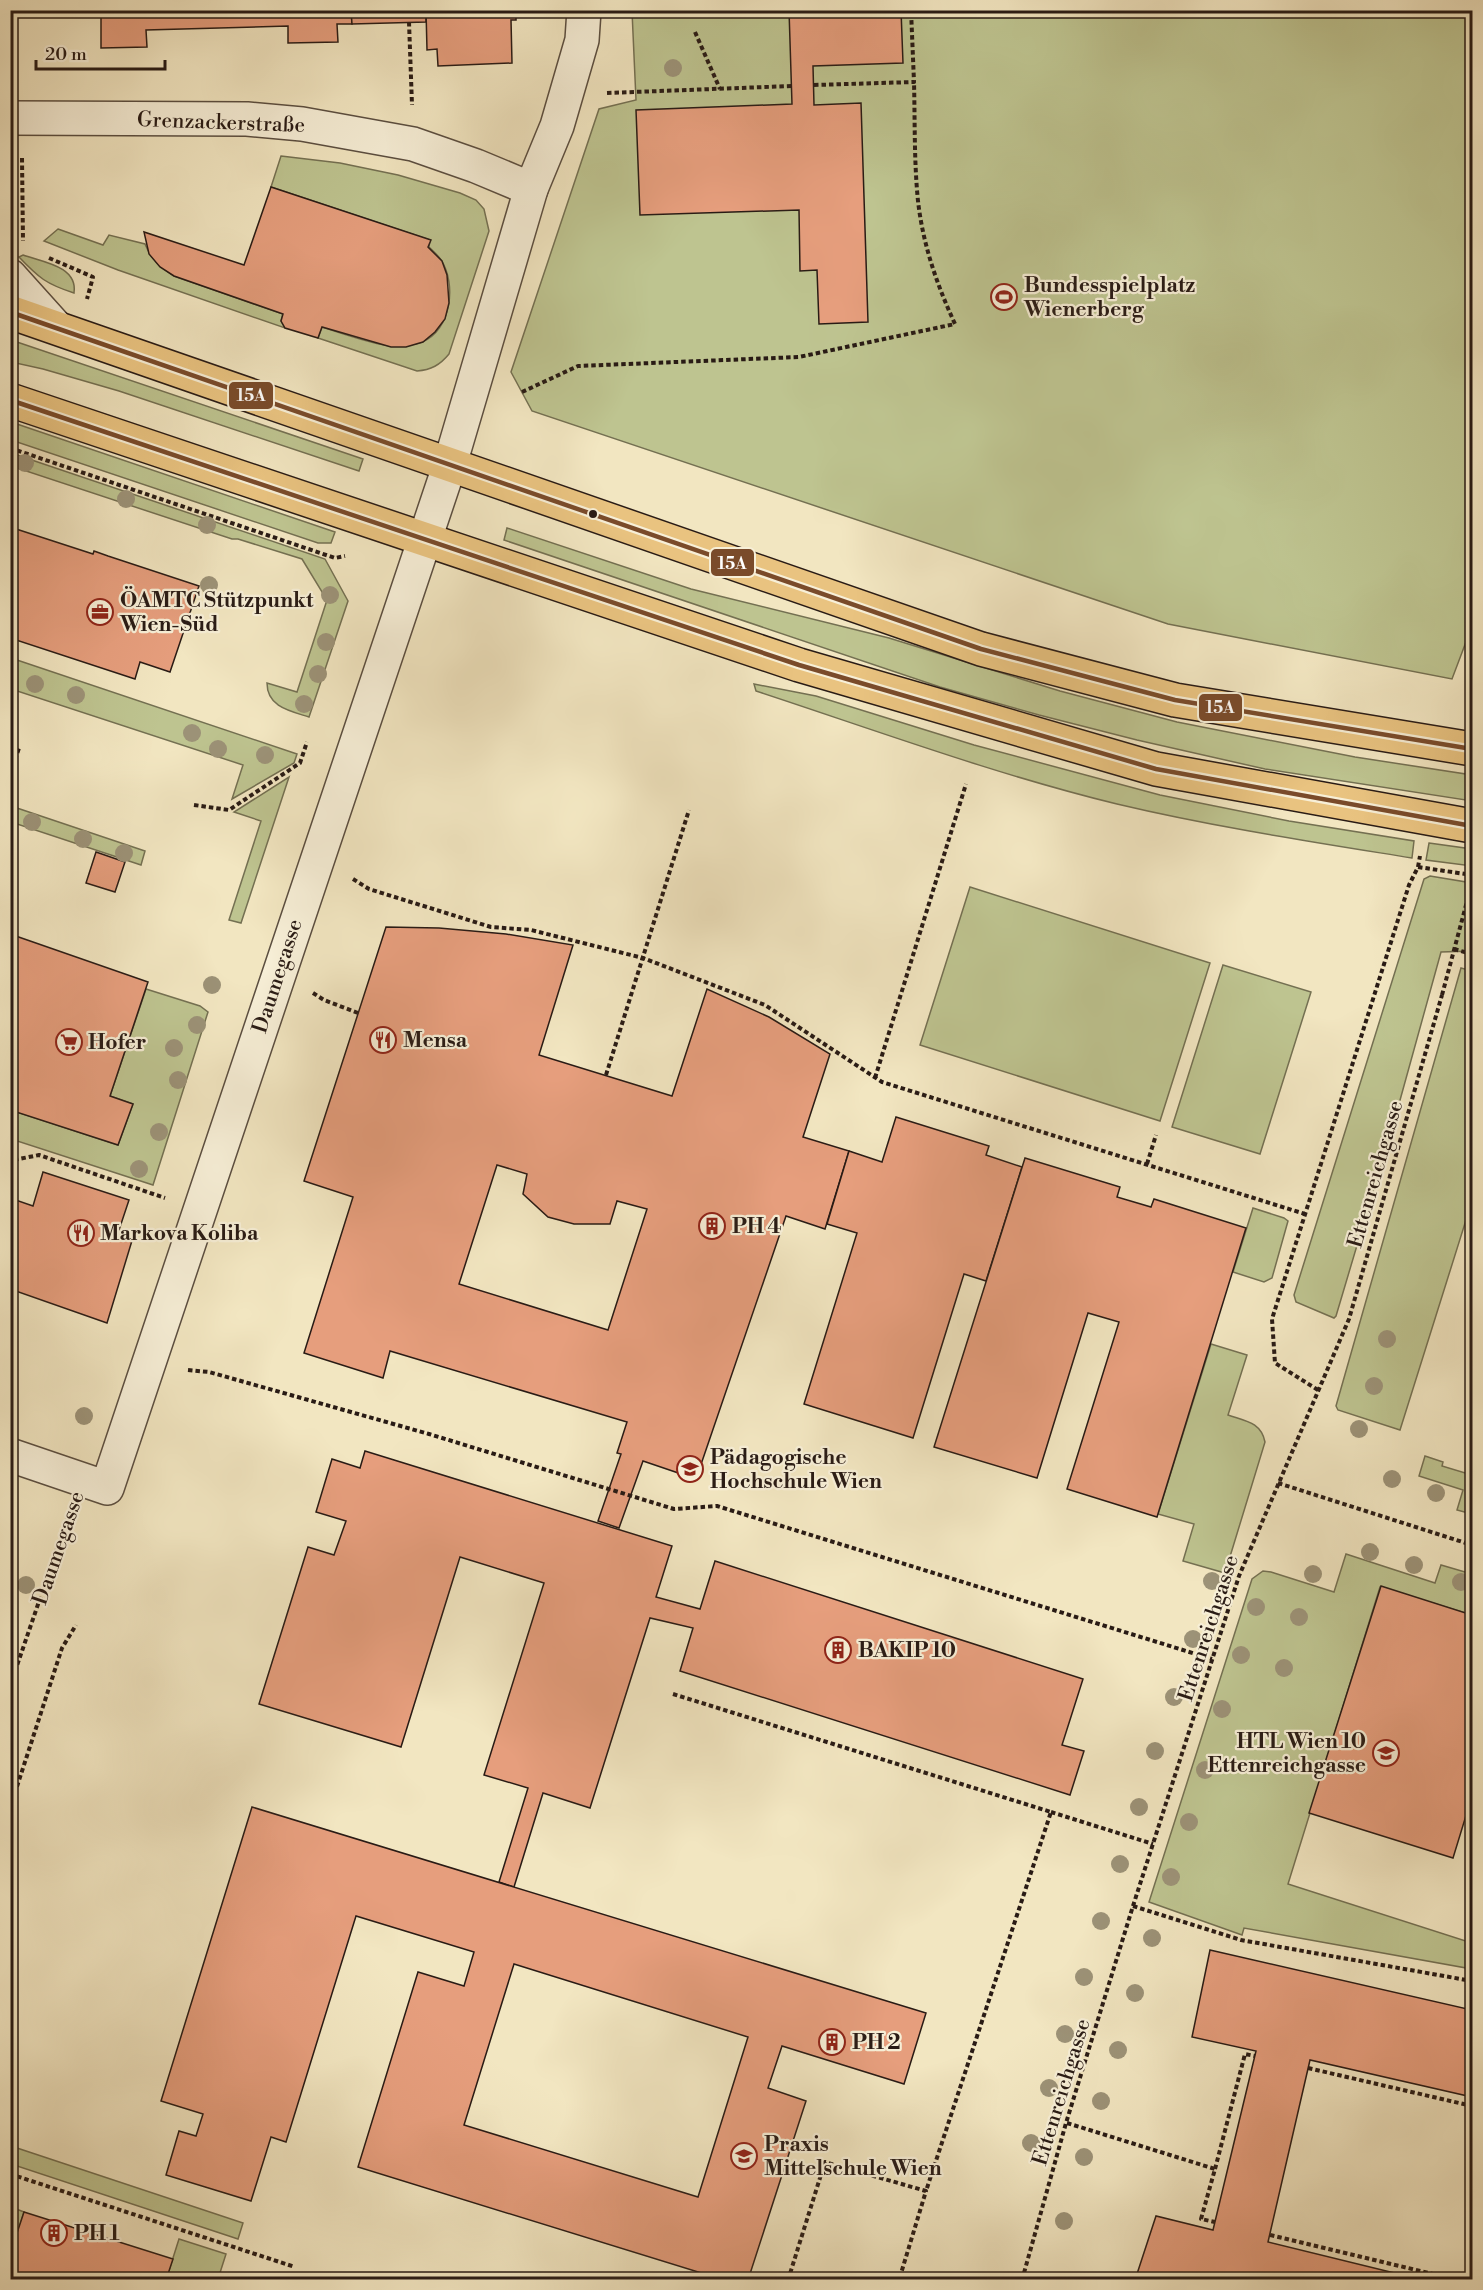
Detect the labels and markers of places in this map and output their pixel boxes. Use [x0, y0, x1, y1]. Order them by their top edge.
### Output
place label: Bundesspielplatz Wienerberg [1023, 273, 1195, 323]
sports icon: Bundesspielplatz Wienerberg [989, 282, 1019, 312]
unlabelled marker [587, 508, 599, 520]
place label: ÖAMTC Stützpunkt Wien-Süd [119, 585, 314, 638]
office icon: ÖAMTC Stützpunkt Wien-Süd [85, 597, 115, 627]
restaurant icon: Mensa [368, 1025, 398, 1055]
supermarket icon: Hofer [54, 1027, 84, 1057]
place label: Mensa [403, 1028, 468, 1054]
place label: Hofer [88, 1030, 146, 1056]
building icon: PH 4 [697, 1211, 727, 1241]
place label: PH 4 [732, 1214, 781, 1240]
restaurant icon: Markova Koliba [66, 1218, 96, 1248]
place label: Markova Koliba [100, 1221, 259, 1247]
place label: Pädagogische Hochschule Wien [710, 1445, 882, 1495]
school or university icon: Pädagogische Hochschule Wien [675, 1454, 705, 1484]
building icon: BAKIP 10 [823, 1635, 853, 1665]
place label: BAKIP 10 [858, 1638, 956, 1664]
place label: HTL Wien 10 Ettenreichgasse [1207, 1729, 1366, 1779]
school or university icon: HTL Wien 10 Ettenreichgasse [1371, 1738, 1401, 1768]
building icon: PH 2 [817, 2027, 847, 2057]
place label: PH 2 [852, 2030, 901, 2056]
place label: Praxis Mittelschule Wien [764, 2132, 942, 2182]
school or university icon: Praxis Mittelschule Wien [729, 2141, 759, 2171]
building icon: PH 1 [39, 2218, 69, 2248]
place label: PH 1 [74, 2221, 120, 2247]

